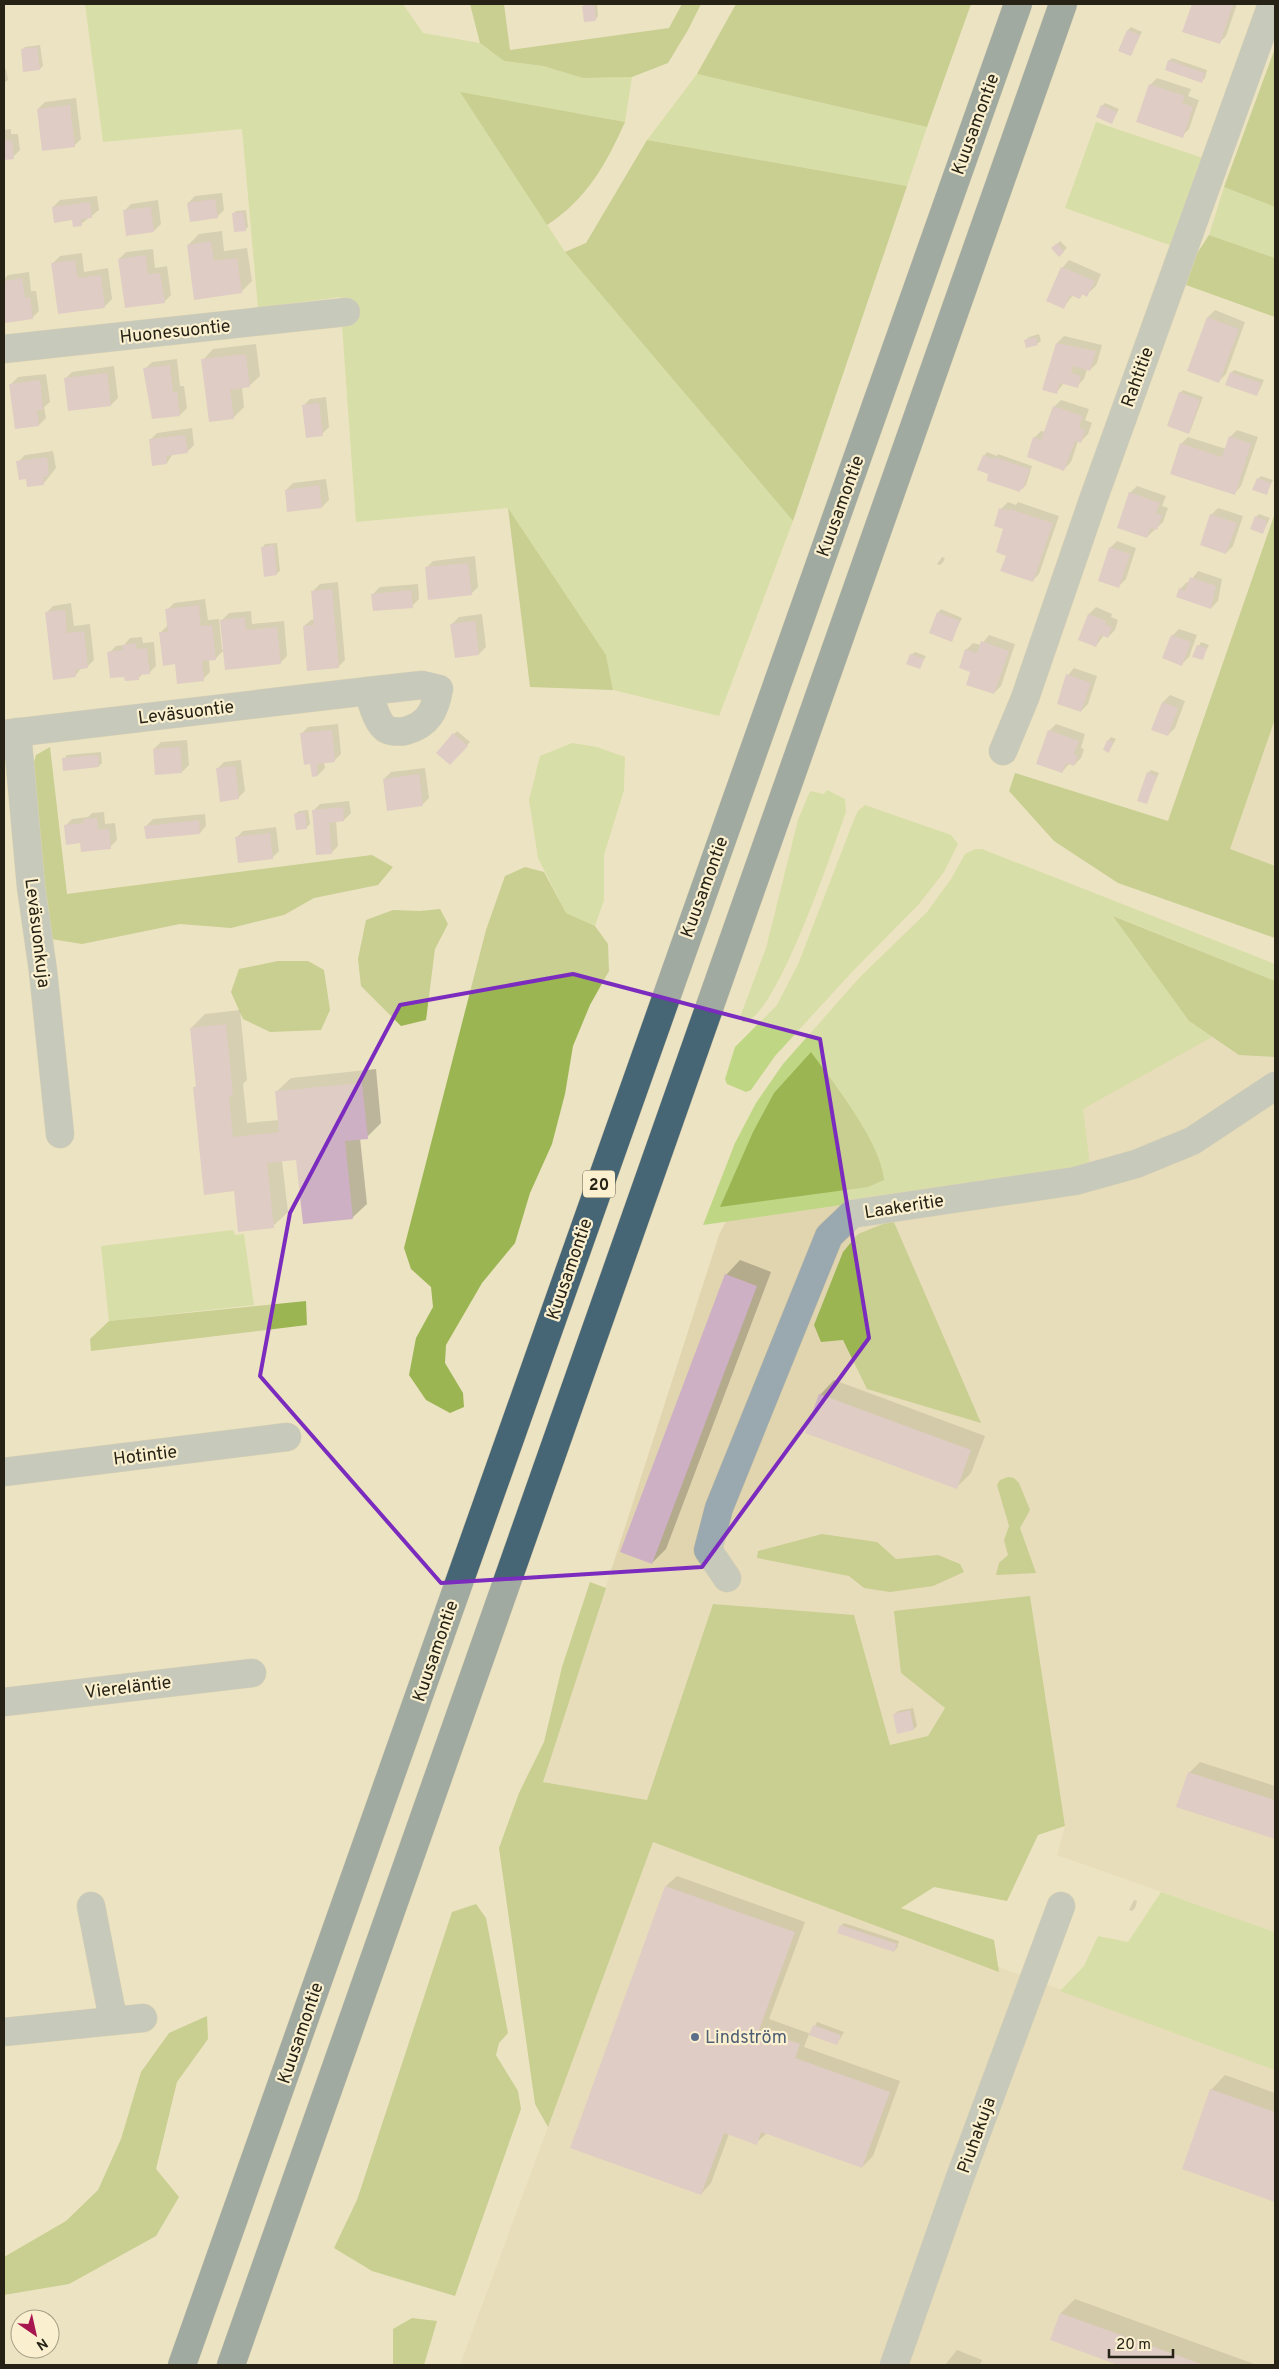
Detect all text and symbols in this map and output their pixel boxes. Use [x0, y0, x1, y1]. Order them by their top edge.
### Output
street label: Kuusamontie [947, 71, 1005, 178]
street label: Huonesuontie [119, 315, 232, 350]
street label: Rahtitie [1117, 344, 1160, 411]
street label: Kuusamontie [812, 453, 870, 560]
street label: Leväsuontie [137, 696, 235, 731]
street label: Kuusamontie [676, 834, 734, 941]
street label: Leväsuonkuja [18, 877, 55, 989]
road number: 20 [583, 1170, 615, 1198]
street label: Laakeritie [863, 1190, 946, 1225]
street label: Kuusamontie [542, 1216, 599, 1323]
street label: Hotintie [112, 1441, 178, 1472]
street label: Kuusamontie [408, 1598, 465, 1705]
street label: Viereläntie [84, 1672, 173, 1705]
street label: Kuusamontie [273, 1980, 330, 2087]
place label: Lindström [705, 2027, 787, 2050]
marker: Lindström [689, 2031, 701, 2043]
street label: Piuhakuja [953, 2094, 1002, 2177]
north arrow [10, 2309, 60, 2359]
scale bar [1109, 2326, 1173, 2358]
text: N [33, 2334, 50, 2353]
text: 20 m [1116, 2336, 1151, 2355]

